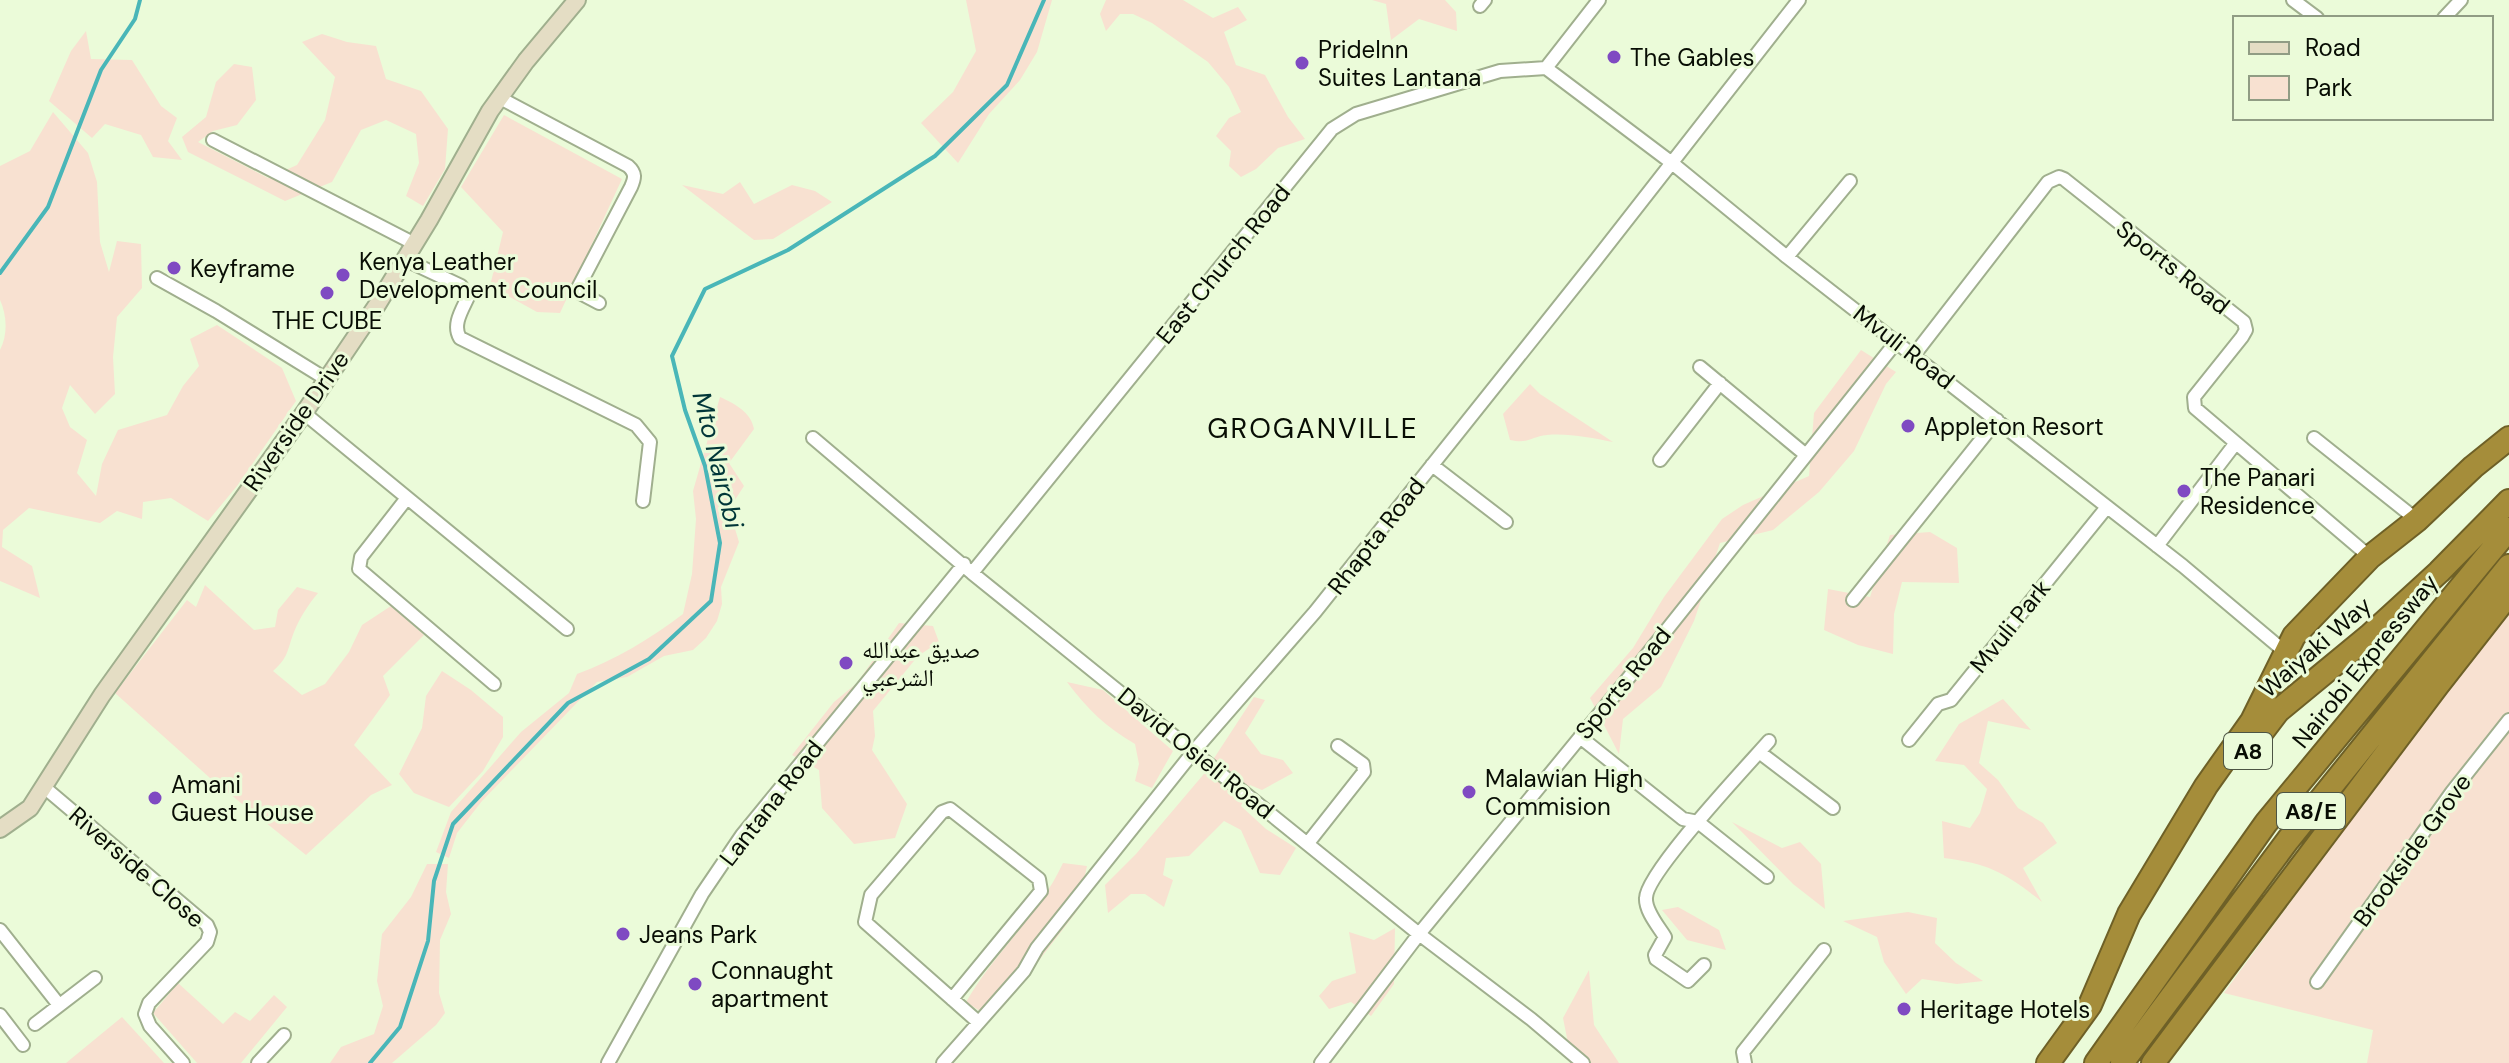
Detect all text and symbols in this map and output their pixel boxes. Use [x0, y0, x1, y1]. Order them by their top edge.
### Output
legend [2233, 16, 2493, 120]
text: Road [2305, 32, 2361, 63]
place label: PrideInn Suites Lantana [1318, 34, 1481, 93]
place label: The Gables [1630, 42, 1755, 73]
marker: The Gables [1605, 48, 1623, 66]
marker: PrideInn Suites Lantana [1293, 54, 1311, 72]
text: Park [2305, 72, 2352, 103]
street label: East Church Road [1149, 178, 1297, 350]
street label: Sports Road [2110, 213, 2236, 321]
place label: Kenya Leather Development Council [359, 246, 597, 305]
place label: Keyframe [190, 253, 295, 284]
marker: Keyframe [165, 259, 183, 277]
marker: Kenya Leather Development Council [334, 266, 352, 284]
marker: THE CUBE [318, 284, 336, 302]
street label: Mvuli Road [1847, 298, 1961, 396]
place label: THE CUBE [272, 305, 382, 336]
street label: Riverside Drive [236, 345, 356, 497]
water label: Mto Nairobi [685, 388, 752, 533]
district label: GROGANVILLE [1207, 410, 1419, 447]
place label: Appleton Resort [1924, 411, 2104, 442]
marker: Appleton Resort [1899, 417, 1917, 435]
place label: The Panari Residence [2200, 462, 2315, 521]
street label: Rhapta Road [1321, 471, 1431, 601]
marker: The Panari Residence [2175, 482, 2193, 500]
street label: Nairobi Expressway [2285, 568, 2445, 754]
street label: Mvuli Park [1963, 573, 2057, 679]
street label: Waiyaki Way [2252, 590, 2378, 704]
street label: Sports Road [1568, 620, 1678, 746]
place label: صديق عبدالله الشرعبي [862, 634, 980, 697]
marker: صديق عبدالله الشرعبي [837, 654, 855, 672]
street label: David Osieli Road [1112, 680, 1280, 826]
road number: A8 [2224, 733, 2272, 769]
street label: Lantana Road [712, 734, 830, 872]
place label: Malawian High Commision [1485, 763, 1643, 822]
street label: Brookside Grove [2346, 767, 2478, 933]
place label: Amani Guest House [171, 769, 314, 828]
marker: Malawian High Commision [1460, 783, 1478, 801]
marker: Amani Guest House [146, 789, 164, 807]
road number: A8/E [2277, 793, 2345, 829]
street label: Riverside Close [63, 800, 211, 934]
place label: Jeans Park [639, 919, 757, 950]
marker: Jeans Park [614, 925, 632, 943]
place label: Connaught apartment [711, 955, 833, 1014]
marker: Connaught apartment [686, 975, 704, 993]
place label: Heritage Hotels [1920, 994, 2090, 1025]
marker: Heritage Hotels [1895, 1000, 1913, 1018]

